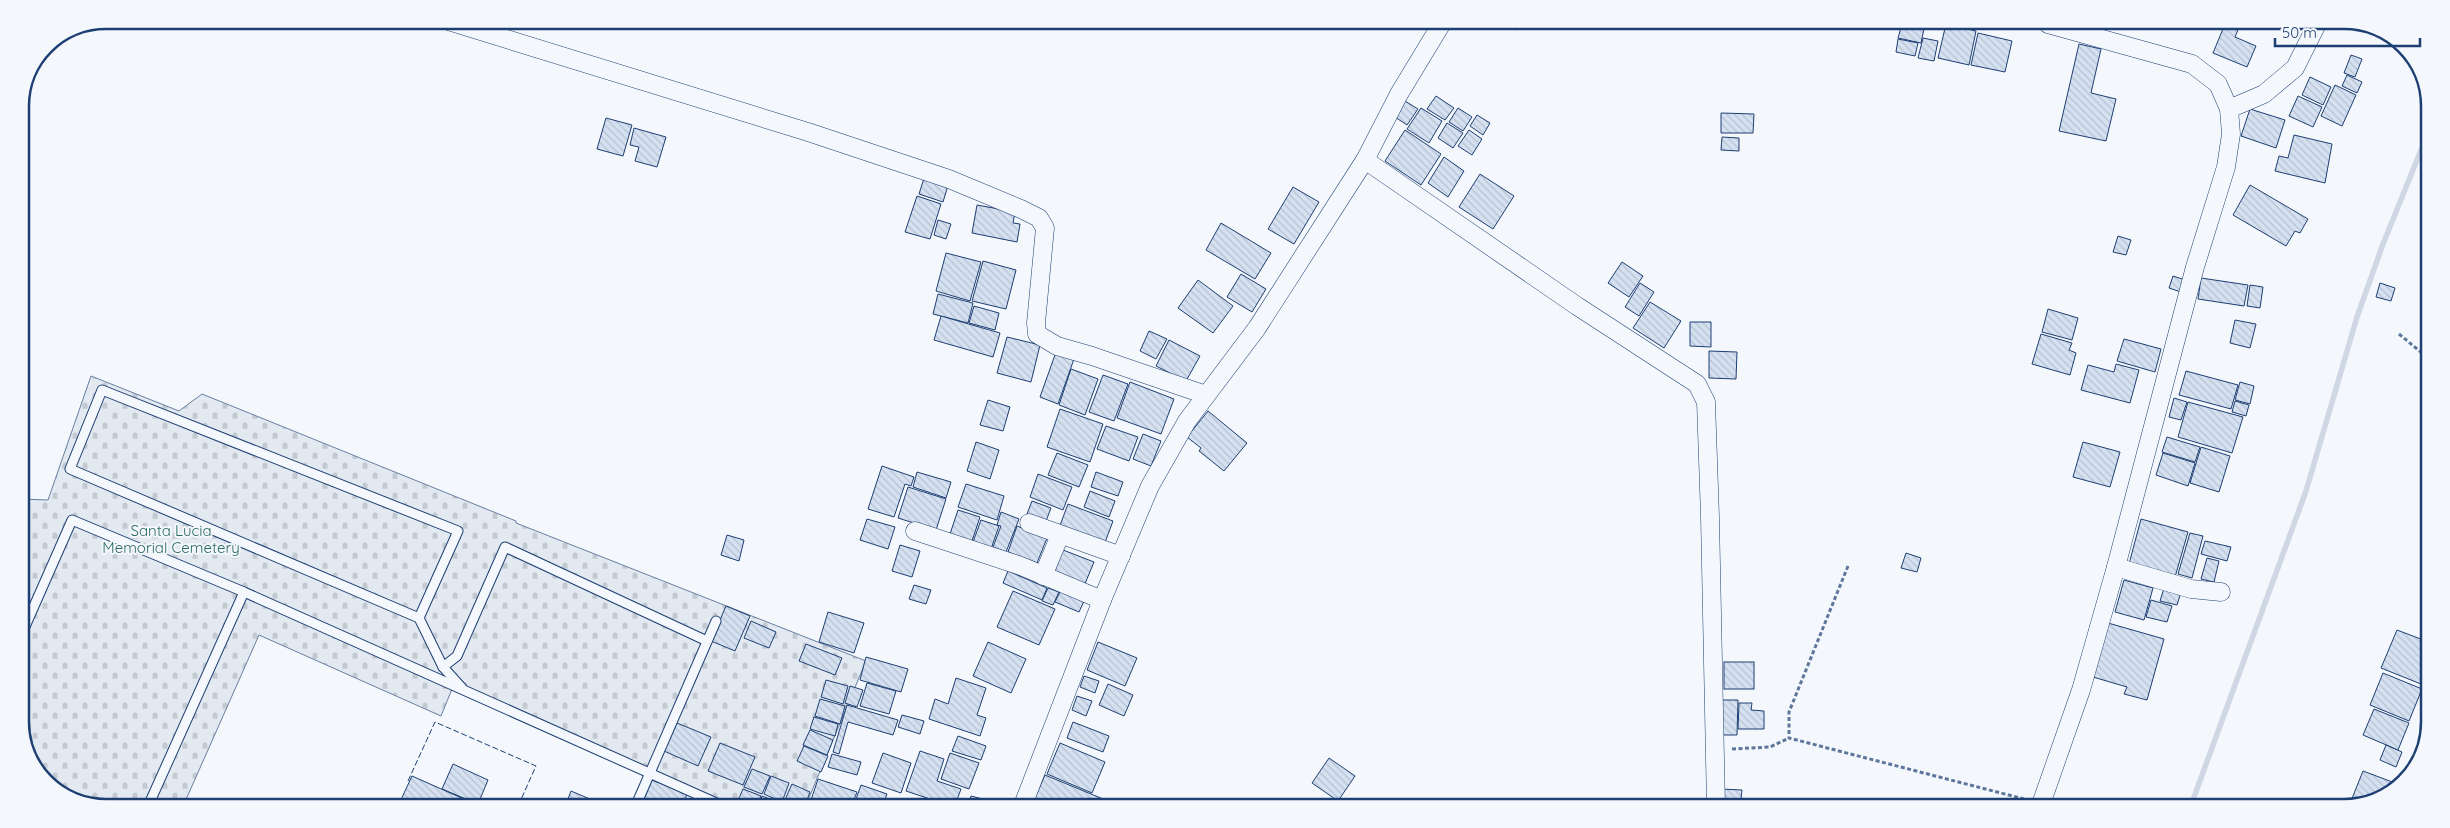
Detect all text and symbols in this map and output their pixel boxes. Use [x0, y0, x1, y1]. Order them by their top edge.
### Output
scale bar [2275, 15, 2420, 47]
text: 50 m [2282, 23, 2317, 42]
park label: Santa Lucia Memorial Cemetery [102, 521, 240, 557]

